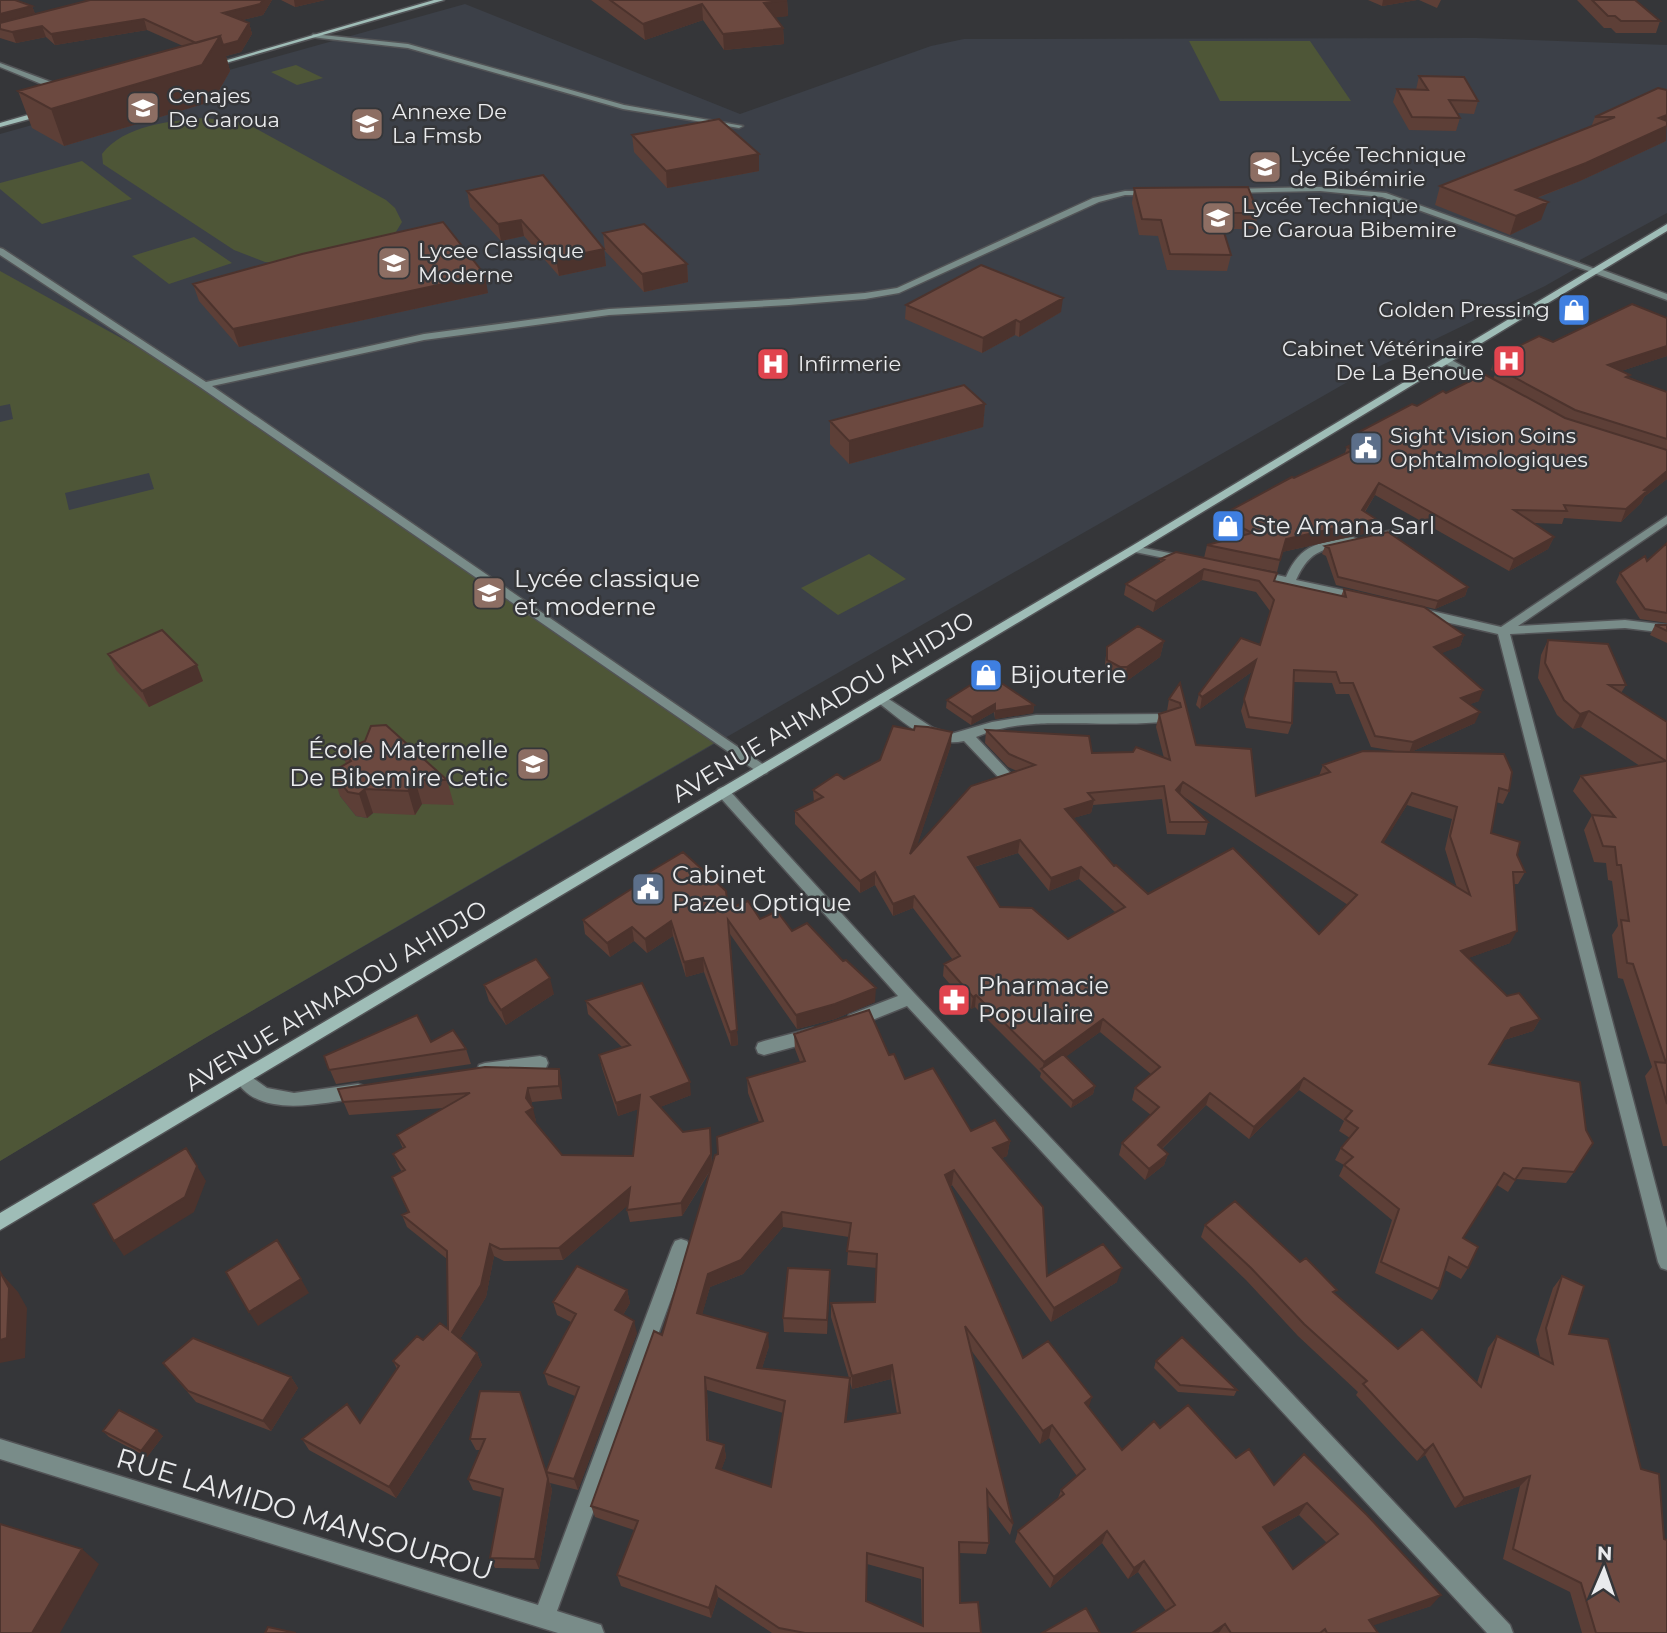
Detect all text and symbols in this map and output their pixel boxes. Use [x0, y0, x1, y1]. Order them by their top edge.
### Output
place label: Cenajes De Garoua [168, 83, 280, 132]
school or university icon: Cenajes De Garoua [124, 89, 162, 127]
place label: Annexe De La Fmsb [392, 99, 507, 148]
school or university icon: Annexe De La Fmsb [348, 105, 386, 143]
place label: Lycée Technique de Bibémirie [1290, 142, 1466, 191]
school or university icon: Lycée Technique de Bibémirie [1246, 148, 1284, 186]
place label: Lycée Technique De Garoua Bibemire [1242, 193, 1457, 242]
school or university icon: Lycée Technique De Garoua Bibemire [1199, 199, 1237, 237]
place label: Lycee Classique Moderne [418, 238, 584, 287]
school or university icon: Lycee Classique Moderne [375, 244, 413, 282]
shop icon: Golden Pressing [1555, 291, 1593, 329]
place label: Golden Pressing [1378, 297, 1550, 322]
place label: Cabinet Vétérinaire De La Benoue [1282, 336, 1484, 385]
hospital icon: Cabinet Vétérinaire De La Benoue [1490, 342, 1528, 380]
hospital icon: Infirmerie [754, 345, 792, 383]
place label: Infirmerie [798, 351, 901, 376]
place label: Sight Vision Soins Ophtalmologiques [1390, 423, 1588, 472]
public building icon: Sight Vision Soins Ophtalmologiques [1347, 429, 1385, 467]
shop icon: Ste Amana Sarl [1209, 507, 1247, 545]
place label: Ste Amana Sarl [1252, 511, 1435, 540]
place label: Lycée classique et moderne [514, 564, 700, 621]
school or university icon: Lycée classique et moderne [470, 574, 508, 612]
street label: AVENUE AHMADOU AHIDJO [666, 605, 979, 808]
shop icon: Bijouterie [967, 656, 1005, 694]
place label: Bijouterie [1010, 660, 1126, 689]
place label: École Maternelle De Bibemire Cetic [289, 735, 508, 792]
school or university icon: École Maternelle De Bibemire Cetic [514, 745, 552, 783]
place label: Cabinet Pazeu Optique [672, 860, 852, 917]
public building icon: Cabinet Pazeu Optique [629, 870, 667, 908]
street label: AVENUE AHMADOU AHIDJO [179, 894, 492, 1097]
place label: Pharmacie Populaire [978, 971, 1109, 1028]
pharmacy icon: Pharmacie Populaire [935, 981, 973, 1019]
street label: RUE LAMIDO MANSOUROU [112, 1440, 498, 1588]
north arrow [1569, 1535, 1639, 1605]
text: N [1596, 1542, 1613, 1565]

